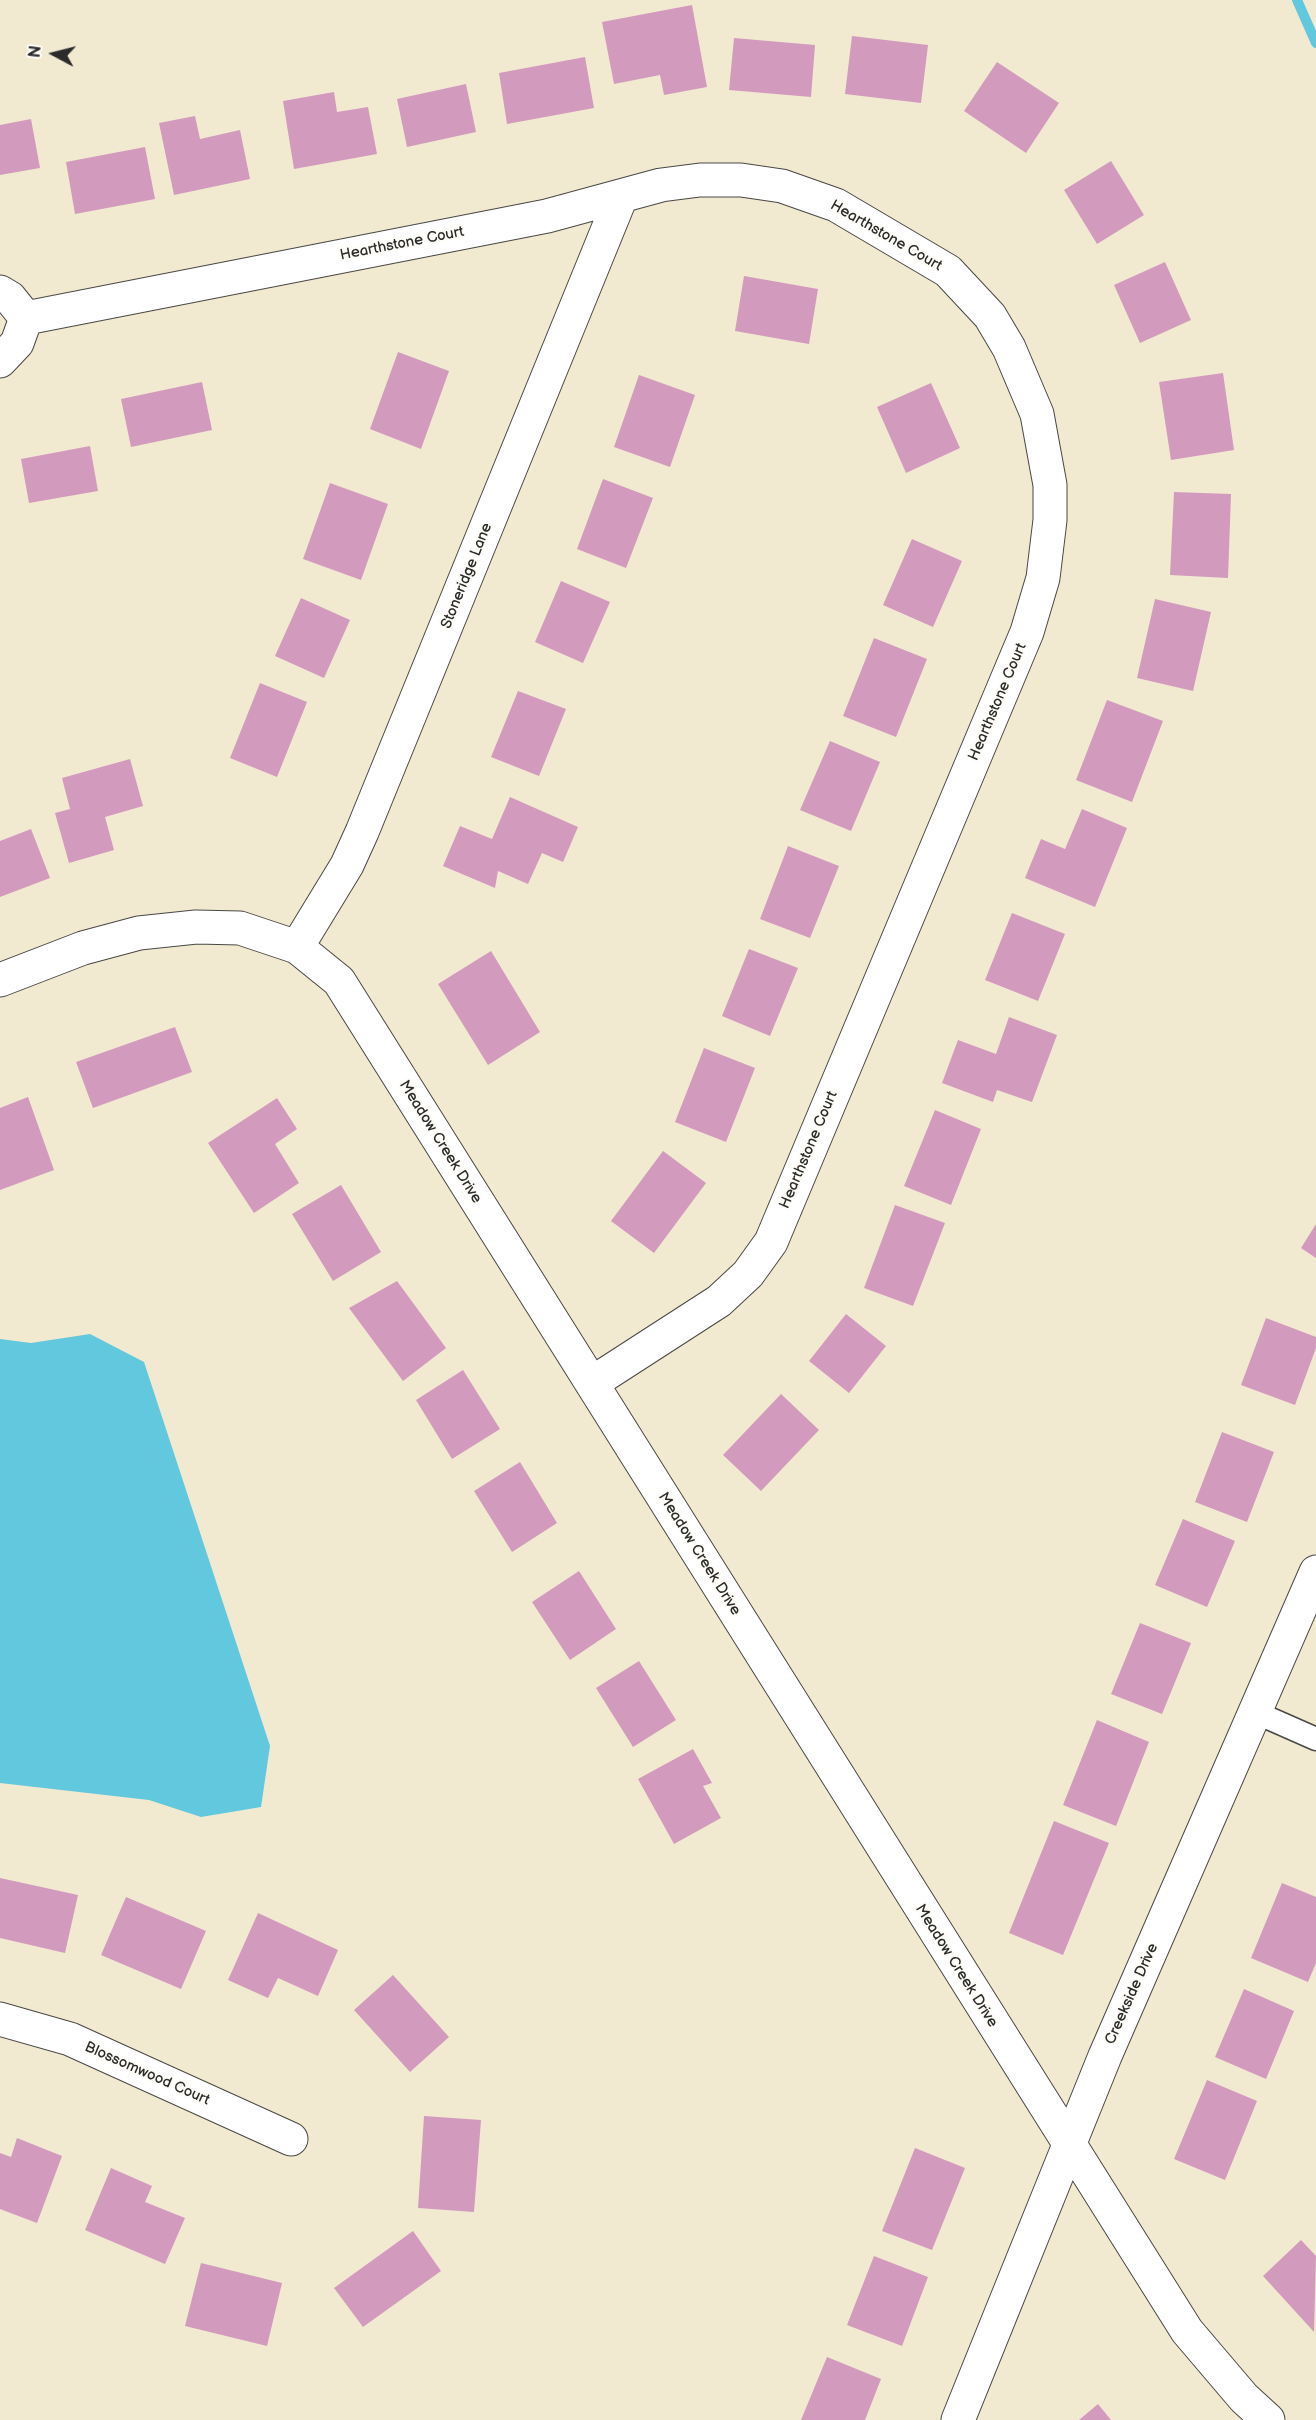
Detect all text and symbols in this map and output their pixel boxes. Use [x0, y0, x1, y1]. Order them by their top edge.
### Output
north arrow [24, 24, 84, 84]
text: N [25, 45, 46, 59]
street label: Hearthstone Court [827, 197, 945, 275]
street label: Hearthstone Court [338, 223, 466, 265]
street label: Stoneridge Lane [438, 521, 496, 631]
street label: Hearthstone Court [965, 641, 1031, 763]
street label: Meadow Creek Drive [395, 1077, 485, 1207]
street label: Hearthstone Court [776, 1089, 842, 1211]
street label: Meadow Creek Drive [654, 1489, 744, 1619]
street label: Meadow Creek Drive [911, 1901, 1001, 2031]
street label: Creekside Drive [1102, 1941, 1162, 2047]
street label: Blossomwood Court [82, 2038, 212, 2110]

